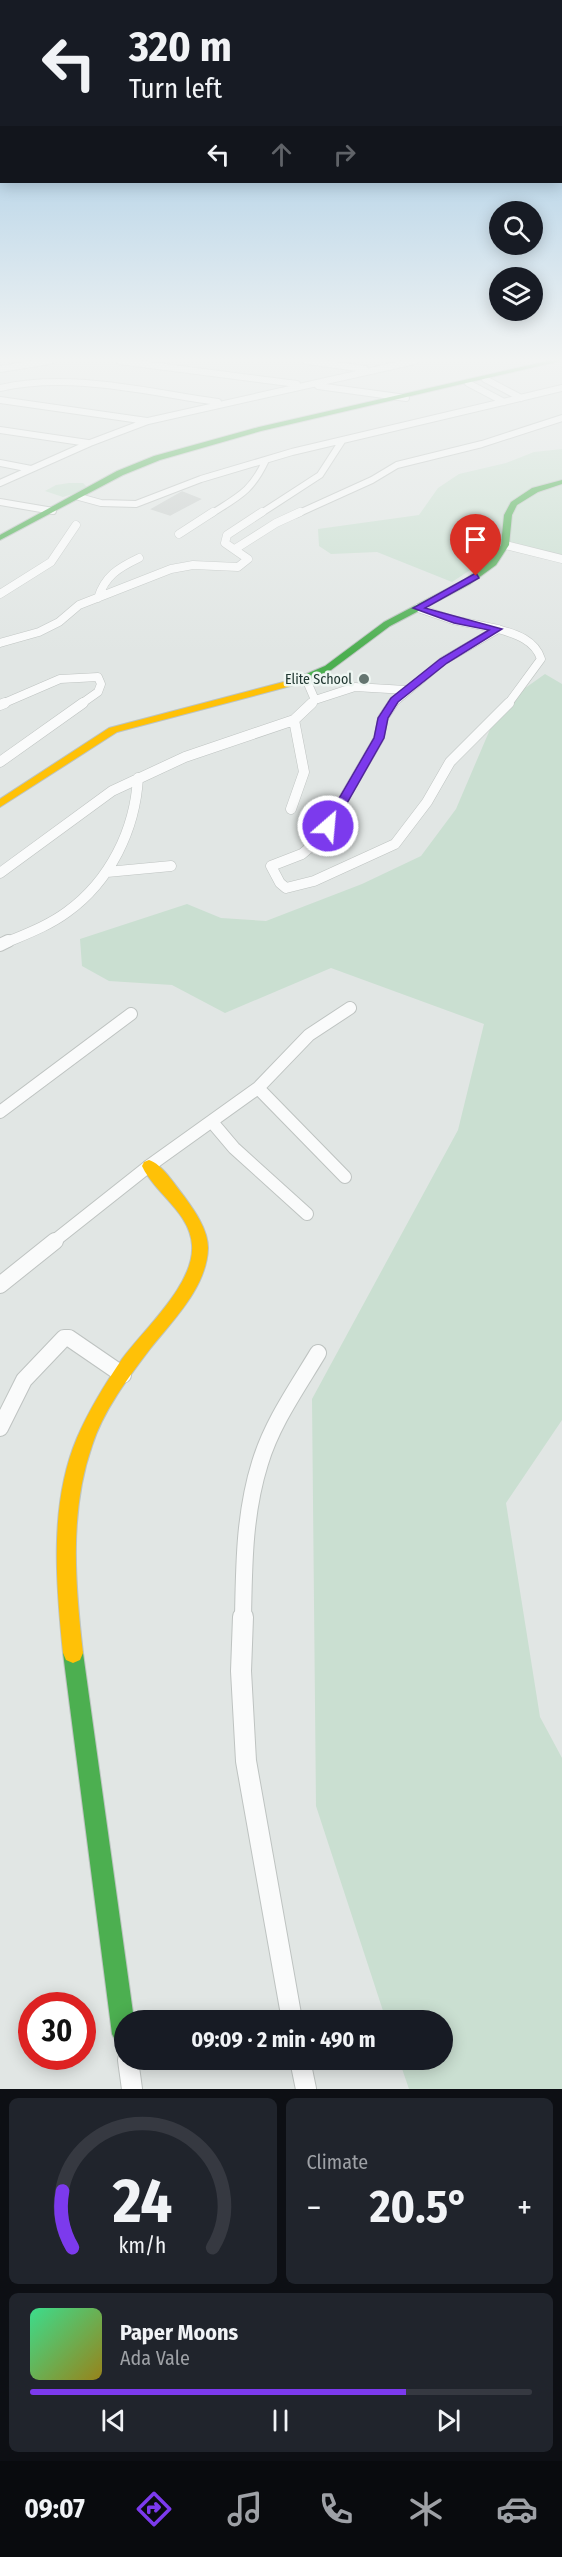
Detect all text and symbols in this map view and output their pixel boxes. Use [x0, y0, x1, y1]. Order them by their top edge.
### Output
text: 320 m [129, 22, 232, 72]
icon: left [30, 24, 108, 102]
text: Turn left [129, 73, 222, 105]
icon: left [202, 138, 235, 171]
icon: ahead [265, 138, 298, 171]
icon: right [328, 138, 361, 171]
map controls [489, 201, 543, 321]
button: search [489, 201, 543, 255]
button: layers [489, 267, 543, 321]
pin [450, 514, 501, 576]
icon: arrive [459, 523, 492, 556]
place label: Elite School [285, 671, 352, 688]
marker: Elite School [357, 672, 371, 686]
position arrow [296, 794, 360, 858]
speed limit sign: 30 [18, 1992, 96, 2070]
text: 09:09 · 2 min · 490 m [191, 2026, 376, 2053]
text: Climate [307, 2150, 368, 2174]
text: 24 [112, 2164, 173, 2239]
text: 20.5° [370, 2180, 469, 2234]
text: − [307, 2188, 321, 2228]
text: + [517, 2188, 532, 2228]
text: km/h [119, 2233, 167, 2259]
text: Paper Moons [120, 2319, 238, 2346]
text: Ada Vale [120, 2346, 190, 2370]
icon: previous [97, 2404, 130, 2437]
icon: pause [264, 2404, 297, 2437]
icon: next [432, 2404, 465, 2437]
icon: directions [133, 2488, 175, 2530]
icon: music [224, 2488, 266, 2530]
icon: phone [315, 2488, 357, 2530]
icon: climate [405, 2488, 447, 2530]
icon: car [496, 2488, 538, 2530]
text: 09:07 [24, 2493, 85, 2525]

